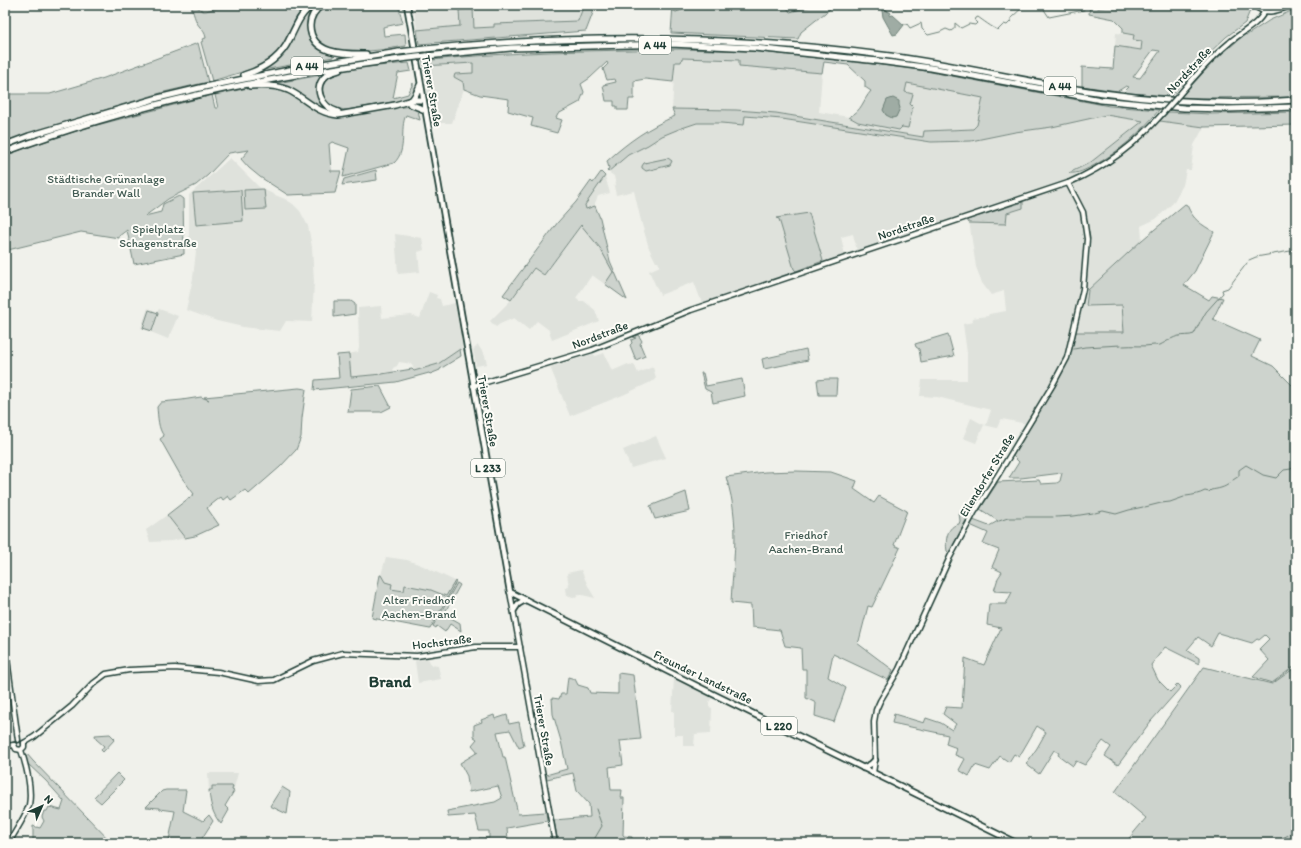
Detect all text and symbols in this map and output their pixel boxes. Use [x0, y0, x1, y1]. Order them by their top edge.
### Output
road number: A 44 [639, 36, 671, 54]
street label: Nordstraße [1164, 44, 1214, 96]
street label: Trierer Straße [419, 54, 445, 128]
road number: A 44 [291, 57, 323, 75]
road number: A 44 [1044, 77, 1076, 95]
park label: Städtische Grünanlage Brander Wall [47, 172, 165, 200]
street label: Nordstraße [876, 211, 936, 243]
park label: Spielplatz Schagenstraße [119, 222, 197, 250]
street label: Nordstraße [570, 318, 630, 352]
street label: Trierer Straße [475, 374, 501, 448]
street label: Eilendorfer Straße [957, 430, 1018, 519]
road number: L 233 [471, 459, 505, 477]
park label: Friedhof Aachen-Brand [769, 528, 844, 556]
park label: Alter Friedhof Aachen-Brand [382, 593, 457, 621]
street label: Hochstraße [412, 631, 473, 653]
street label: Freunder Landstraße [651, 647, 755, 707]
district label: Brand [369, 672, 411, 691]
street label: Trierer Straße [531, 693, 557, 767]
road number: L 220 [761, 717, 797, 735]
north arrow [22, 786, 62, 826]
text: N [41, 792, 56, 807]

